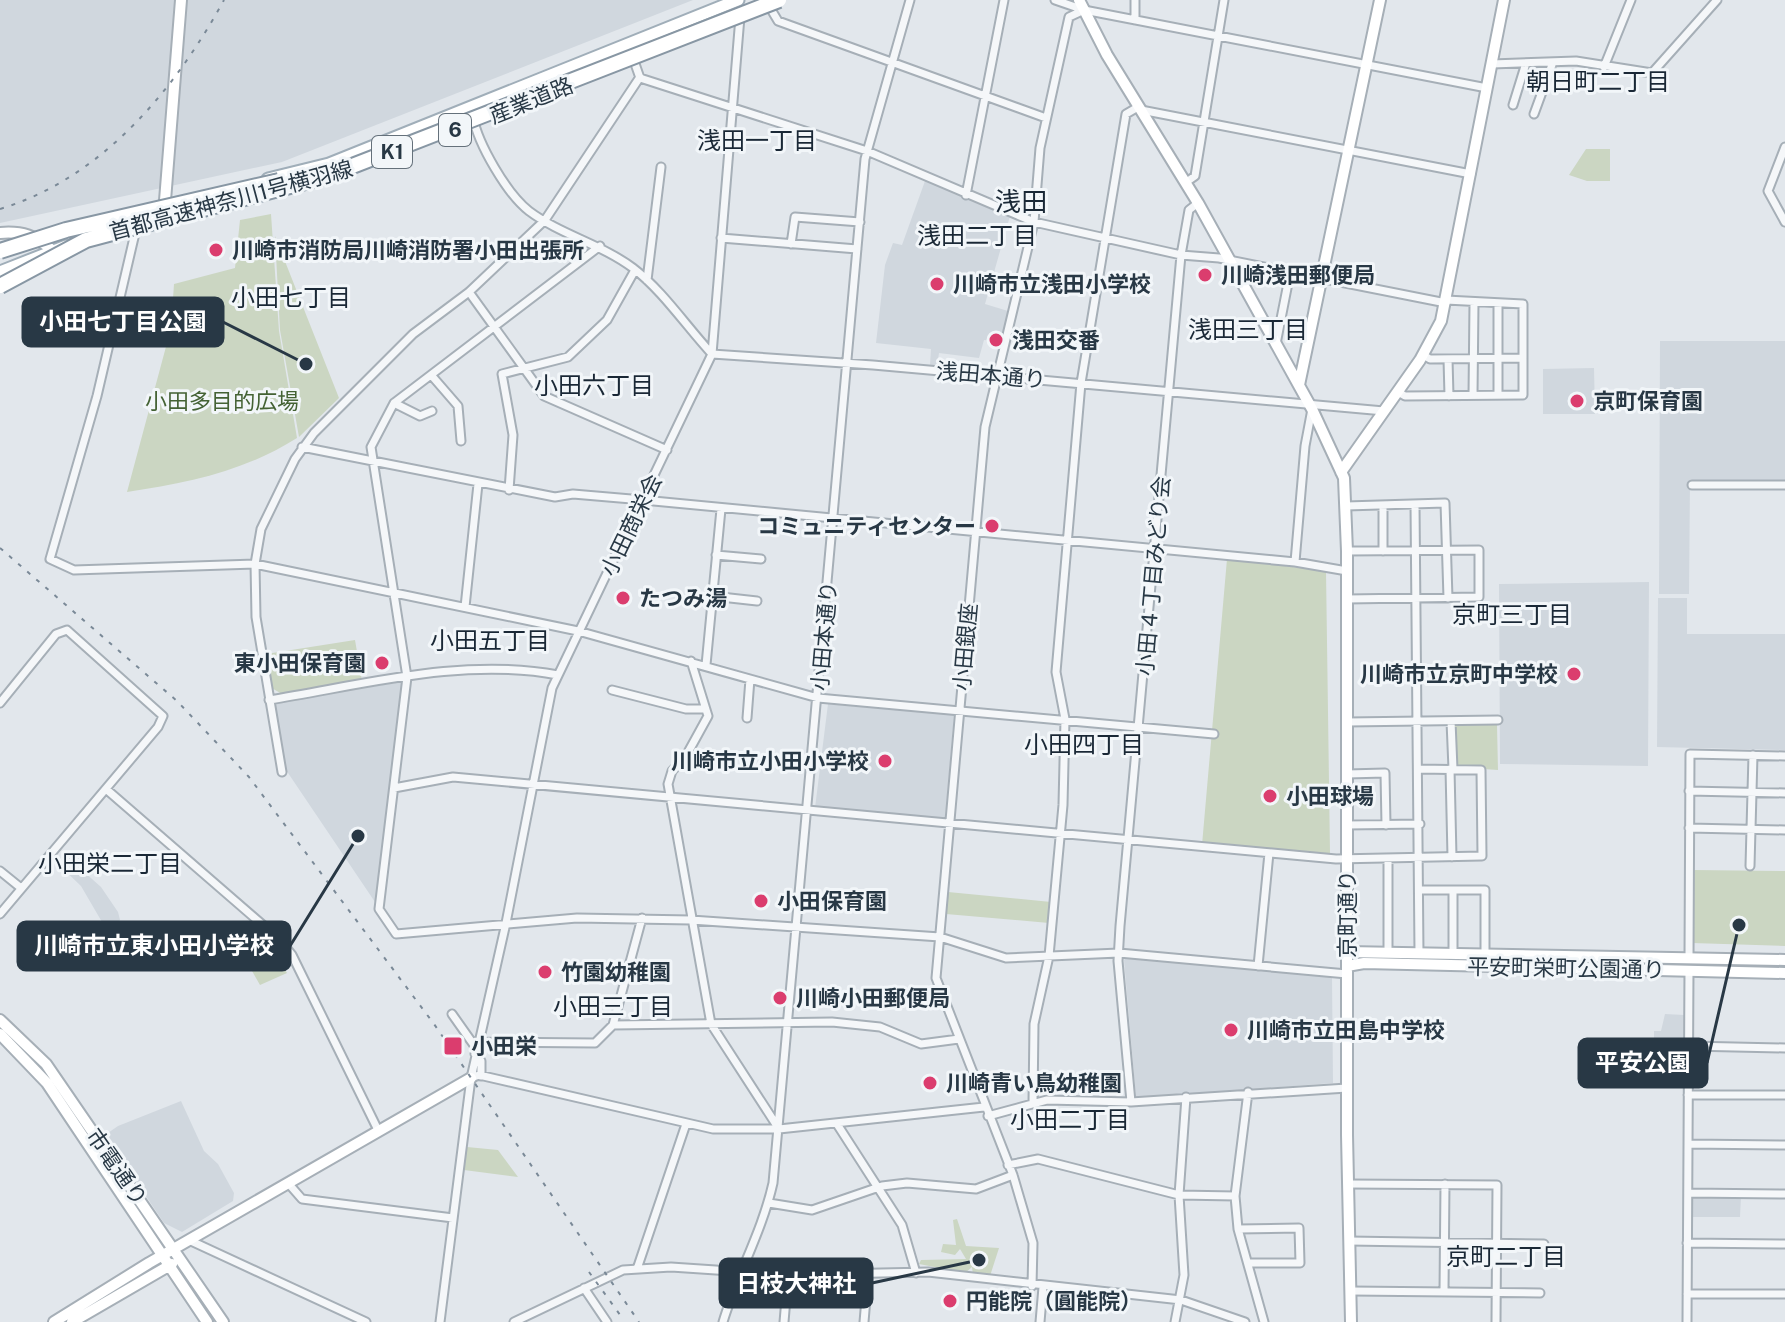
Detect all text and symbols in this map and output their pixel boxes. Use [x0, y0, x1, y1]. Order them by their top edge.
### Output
district label: 朝日町二丁目 [1526, 67, 1670, 95]
street label: 産業道路 [485, 71, 577, 129]
road number: 6 [439, 114, 471, 146]
district label: 浅田一丁目 [697, 126, 817, 154]
road number: K1 [372, 136, 412, 168]
street label: 首都高速神奈川1号横羽線 [106, 155, 356, 245]
district label: 浅田 [995, 186, 1047, 217]
district label: 浅田二丁目 [917, 221, 1037, 249]
place label: 川崎市消防局川崎消防署小田出張所 [232, 237, 584, 263]
marker: 川崎市消防局川崎消防署小田出張所 [207, 241, 225, 259]
place label: 川崎浅田郵便局 [1221, 262, 1375, 288]
marker: 川崎浅田郵便局 [1196, 266, 1214, 284]
place label: 川崎市立浅田小学校 [953, 271, 1151, 297]
marker: 川崎市立浅田小学校 [928, 275, 946, 293]
district label: 小田七丁目 [231, 283, 351, 311]
callout: 小田七丁目公園 [23, 298, 223, 346]
text: 小田七丁目公園 [39, 307, 207, 335]
district label: 浅田三丁目 [1188, 315, 1308, 343]
place label: 浅田交番 [1012, 327, 1100, 353]
marker: 浅田交番 [987, 331, 1005, 349]
street label: 浅田本通り [935, 357, 1047, 393]
district label: 小田六丁目 [534, 371, 654, 399]
park label: 小田多目的広場 [145, 388, 299, 414]
place label: 京町保育園 [1593, 388, 1703, 414]
marker: 京町保育園 [1568, 392, 1586, 410]
street label: 小田商栄会 [595, 470, 667, 580]
street label: 小田 4 丁目みどり会 [1131, 475, 1175, 677]
place label: コミュニティセンター [757, 513, 976, 539]
marker: コミュニティセンター [983, 517, 1001, 535]
street label: 小田本通り [806, 580, 842, 692]
place label: たつみ湯 [639, 585, 727, 611]
marker: たつみ湯 [614, 589, 632, 607]
district label: 京町三丁目 [1452, 600, 1572, 628]
street label: 小田銀座 [948, 602, 982, 692]
district label: 小田五丁目 [430, 626, 550, 654]
place label: 東小田保育園 [234, 650, 366, 676]
marker: 東小田保育園 [373, 654, 391, 672]
place label: 川崎市立京町中学校 [1360, 661, 1558, 687]
marker: 川崎市立京町中学校 [1565, 665, 1583, 683]
district label: 小田四丁目 [1024, 730, 1144, 758]
place label: 川崎市立小田小学校 [671, 748, 869, 774]
marker: 川崎市立小田小学校 [876, 752, 894, 770]
place label: 小田球場 [1286, 783, 1374, 809]
marker: 小田球場 [1261, 787, 1279, 805]
district label: 小田栄二丁目 [38, 849, 182, 877]
street label: 京町通り [1334, 870, 1360, 958]
place label: 小田保育園 [777, 888, 887, 914]
marker: 小田保育園 [752, 892, 770, 910]
callout: 川崎市立東小田小学校 [18, 922, 290, 970]
text: 川崎市立東小田小学校 [34, 931, 274, 959]
street label: 平安町栄町公園通り [1467, 953, 1665, 983]
place label: 竹園幼稚園 [561, 959, 671, 985]
marker: 竹園幼稚園 [536, 963, 554, 981]
place label: 川崎小田郵便局 [796, 985, 950, 1011]
marker: 川崎小田郵便局 [771, 989, 789, 1007]
district label: 小田三丁目 [553, 992, 673, 1020]
place label: 川崎市立田島中学校 [1247, 1017, 1445, 1043]
marker: 川崎市立田島中学校 [1222, 1021, 1240, 1039]
place label: 小田栄 [471, 1033, 537, 1059]
marker: 小田栄 [442, 1035, 464, 1057]
callout: 平安公園 [1579, 1039, 1707, 1087]
text: 平安公園 [1595, 1048, 1691, 1076]
place label: 川崎青い鳥幼稚園 [946, 1070, 1122, 1096]
marker: 川崎青い鳥幼稚園 [921, 1074, 939, 1092]
district label: 小田二丁目 [1010, 1105, 1130, 1133]
street label: 市電通り [81, 1123, 153, 1211]
district label: 京町二丁目 [1446, 1242, 1566, 1270]
callout: 日枝大神社 [720, 1259, 872, 1307]
text: 日枝大神社 [736, 1269, 856, 1297]
place label: 円能院（圓能院） [966, 1288, 1142, 1314]
marker: 円能院（圓能院） [941, 1292, 959, 1310]

